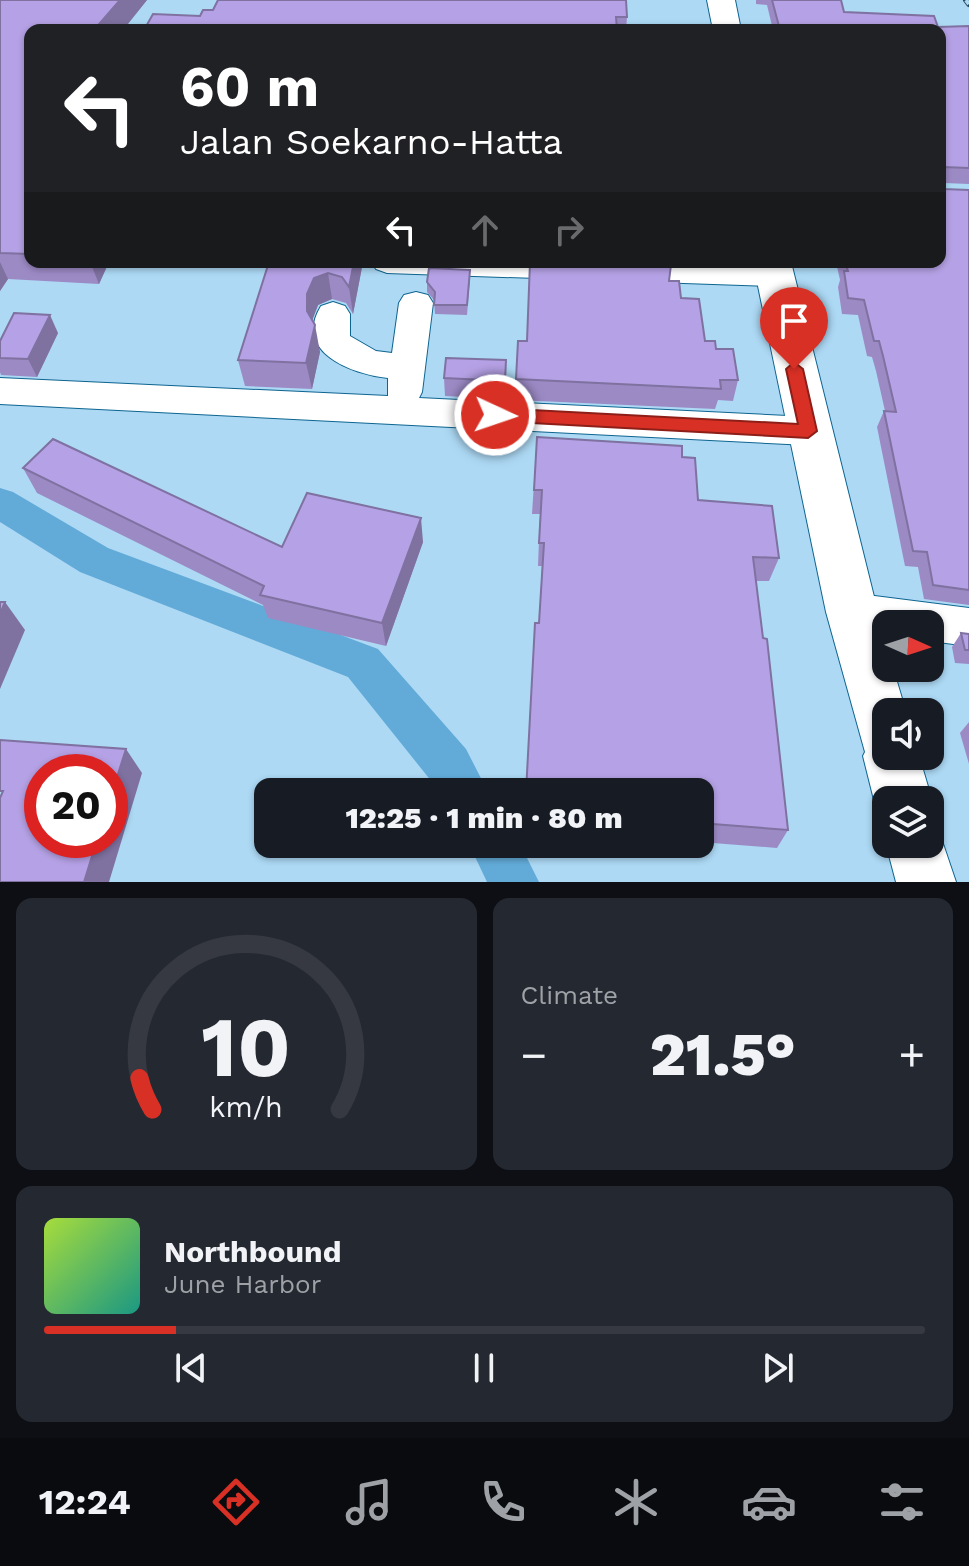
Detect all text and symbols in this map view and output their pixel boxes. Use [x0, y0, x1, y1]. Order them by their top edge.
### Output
text: 60 m [180, 54, 319, 120]
icon: left [48, 56, 152, 160]
text: Jalan Soekarno-Hatta [180, 121, 563, 163]
icon: left [379, 208, 423, 252]
icon: ahead [463, 208, 507, 252]
icon: right [547, 208, 591, 252]
pin [760, 287, 828, 369]
icon: arrive [772, 299, 816, 343]
position arrow [453, 373, 537, 457]
north arrow [872, 610, 944, 682]
map controls [872, 610, 944, 858]
button: sound [872, 698, 944, 770]
speed limit sign: 20 [24, 754, 128, 858]
button: layers [872, 786, 944, 858]
text: 12:25 · 1 min · 80 m [345, 800, 623, 835]
text: Climate [521, 980, 618, 1010]
text: 10 [202, 999, 291, 1096]
text: 21.5° [650, 1019, 796, 1090]
text: − [521, 1029, 547, 1081]
text: + [898, 1029, 925, 1081]
text: km/h [209, 1090, 283, 1124]
text: Northbound [164, 1234, 341, 1269]
text: June Harbor [164, 1269, 321, 1299]
icon: previous [169, 1346, 213, 1390]
icon: pause [462, 1346, 506, 1390]
icon: next [756, 1346, 800, 1390]
icon: directions [208, 1474, 264, 1530]
icon: music [341, 1474, 397, 1530]
icon: phone [475, 1474, 531, 1530]
icon: climate [608, 1474, 664, 1530]
icon: car [741, 1474, 797, 1530]
icon: filters [874, 1474, 930, 1530]
text: 12:24 [39, 1481, 131, 1523]

